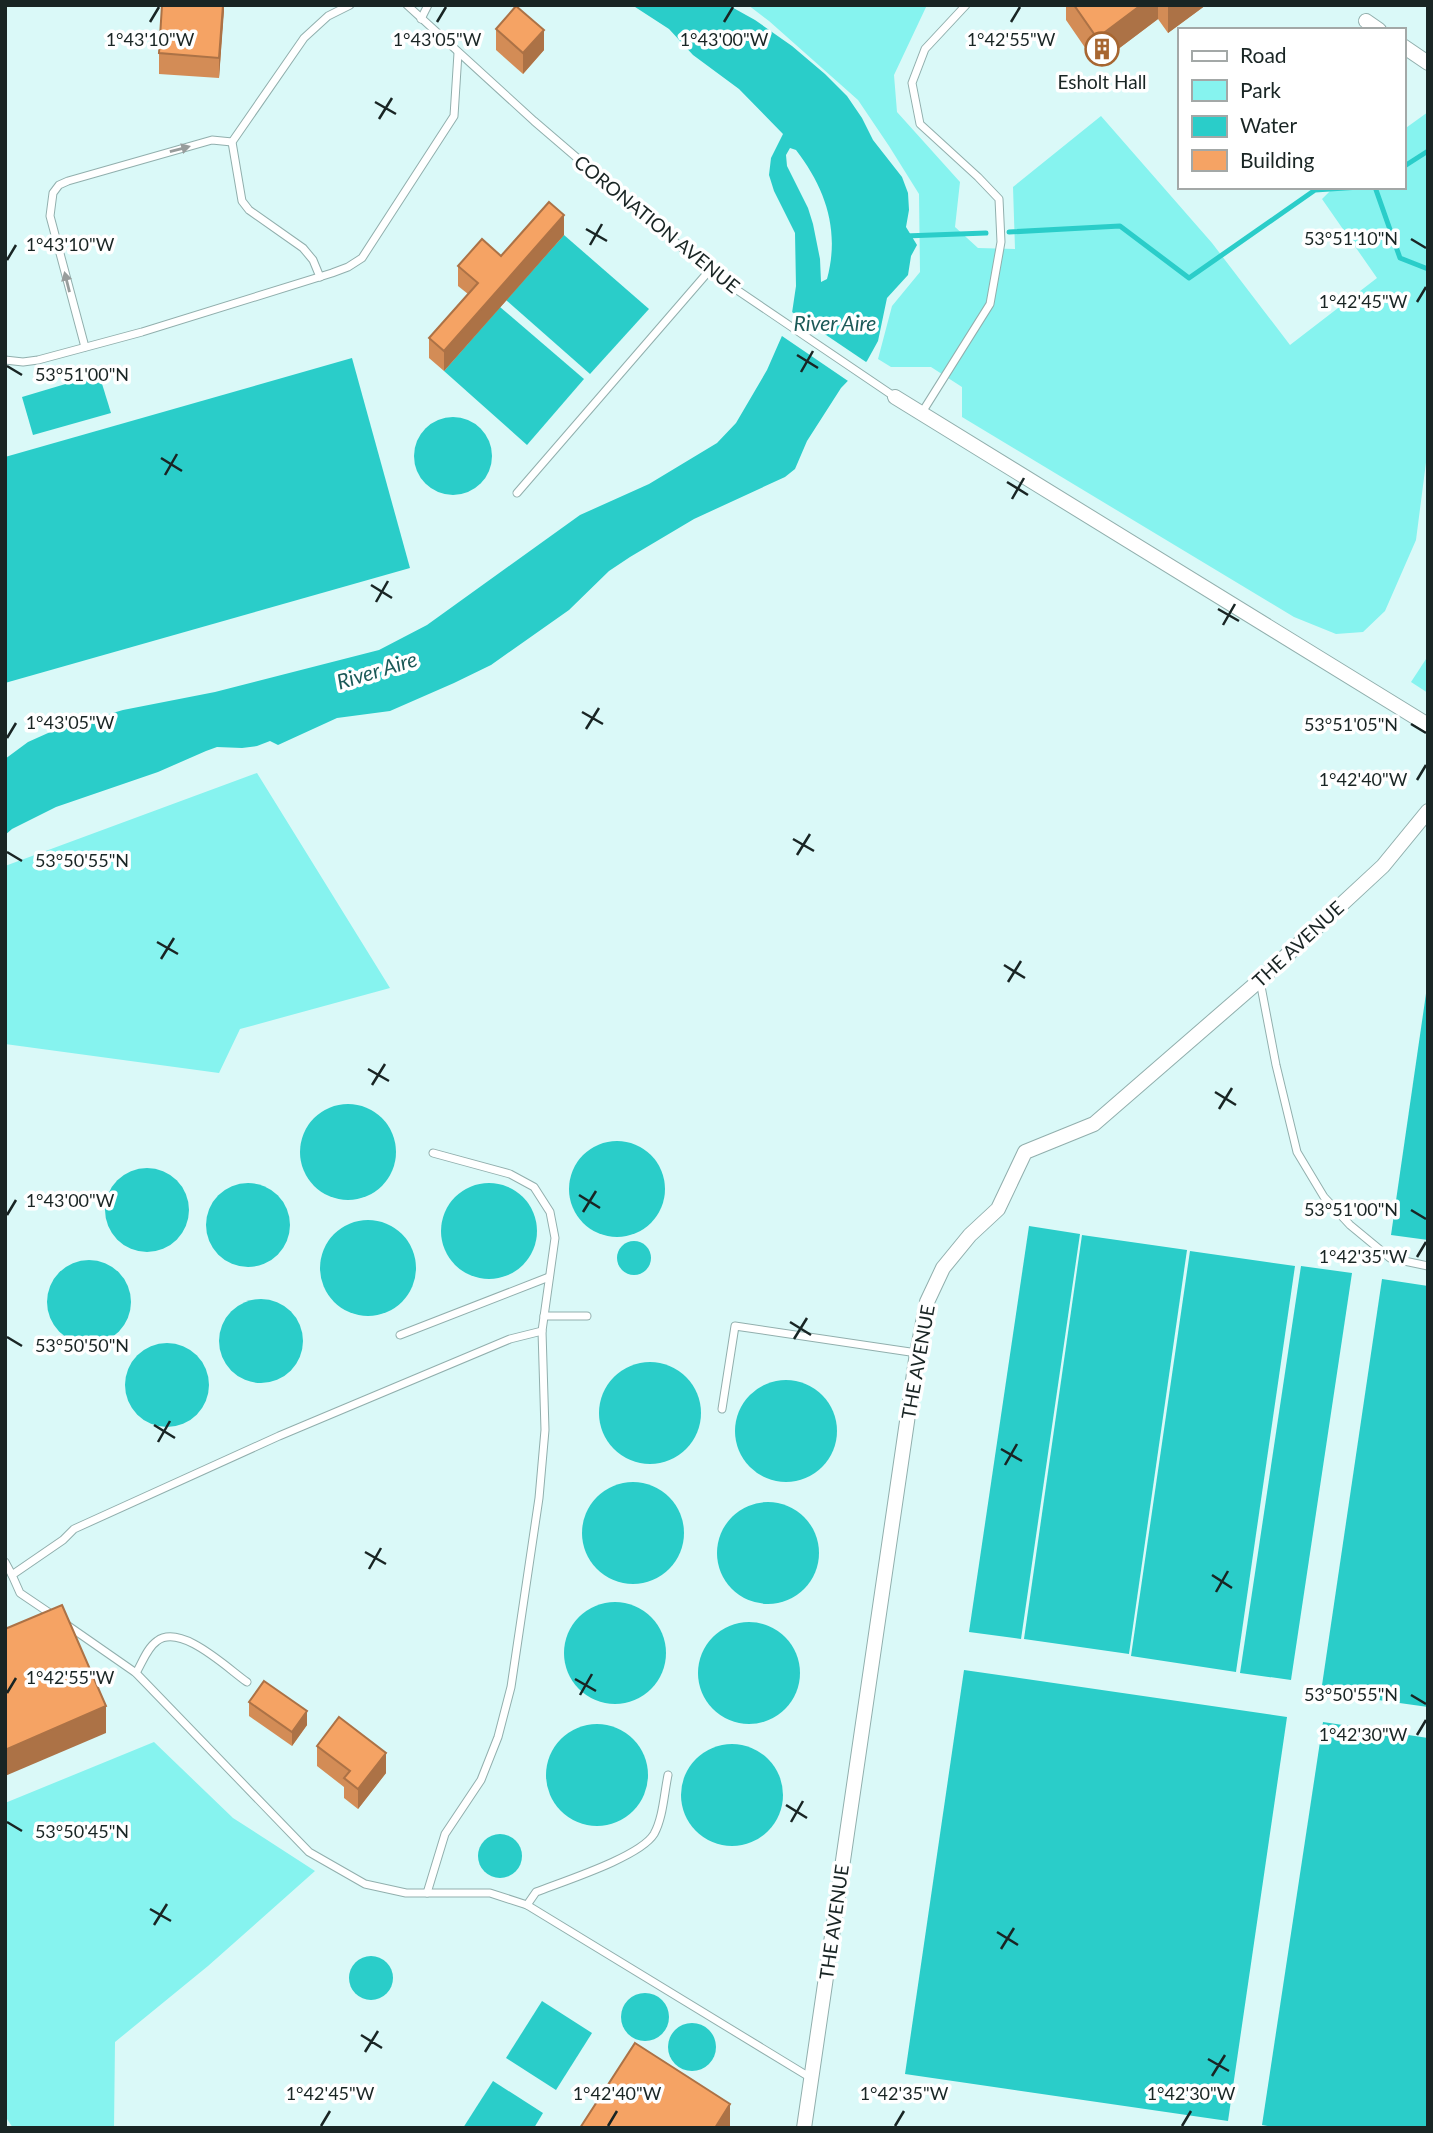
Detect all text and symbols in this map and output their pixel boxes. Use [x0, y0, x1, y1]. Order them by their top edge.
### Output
text: 1°43'10"W [106, 28, 195, 50]
text: 1°43'05"W [393, 28, 482, 50]
text: 1°43'00"W [680, 28, 769, 50]
text: 1°42'55"W [967, 28, 1056, 50]
legend [1178, 28, 1405, 189]
building icon: Esholt Hall [1083, 30, 1121, 68]
text: Road [1240, 42, 1287, 67]
place label: Esholt Hall [1057, 70, 1147, 93]
text: Park [1240, 77, 1281, 102]
text: Water [1240, 112, 1297, 137]
one-way arrow [169, 143, 191, 154]
text: Building [1240, 147, 1315, 172]
street label: CORONATION AVENUE [570, 150, 745, 297]
text: 53°51'10"N [1304, 227, 1398, 249]
text: 1°43'10"W [26, 233, 115, 255]
one-way arrow [61, 270, 72, 292]
text: 1°42'45"W [1319, 290, 1408, 312]
water label: River Aire [794, 310, 876, 335]
text: 53°51'00"N [35, 363, 129, 385]
water label: River Aire [333, 646, 420, 694]
text: 1°43'05"W [26, 711, 115, 733]
text: 53°51'05"N [1304, 713, 1398, 735]
text: 1°42'40"W [1319, 768, 1408, 790]
text: 53°50'55"N [35, 849, 129, 871]
street label: THE AVENUE [1247, 896, 1348, 992]
text: 1°43'00"W [26, 1189, 115, 1211]
text: 53°51'00"N [1304, 1198, 1398, 1220]
text: 1°42'35"W [1319, 1245, 1408, 1267]
street label: THE AVENUE [896, 1303, 939, 1421]
text: 53°50'50"N [35, 1334, 129, 1356]
text: 1°42'55"W [26, 1666, 115, 1688]
text: 53°50'55"N [1304, 1683, 1398, 1705]
text: 1°42'30"W [1319, 1723, 1408, 1745]
text: 53°50'45"N [35, 1820, 129, 1842]
street label: THE AVENUE [814, 1863, 853, 1981]
text: 1°42'45"W [286, 2082, 375, 2104]
text: 1°42'40"W [573, 2082, 662, 2104]
text: 1°42'35"W [860, 2082, 949, 2104]
text: 1°42'30"W [1147, 2082, 1236, 2104]

